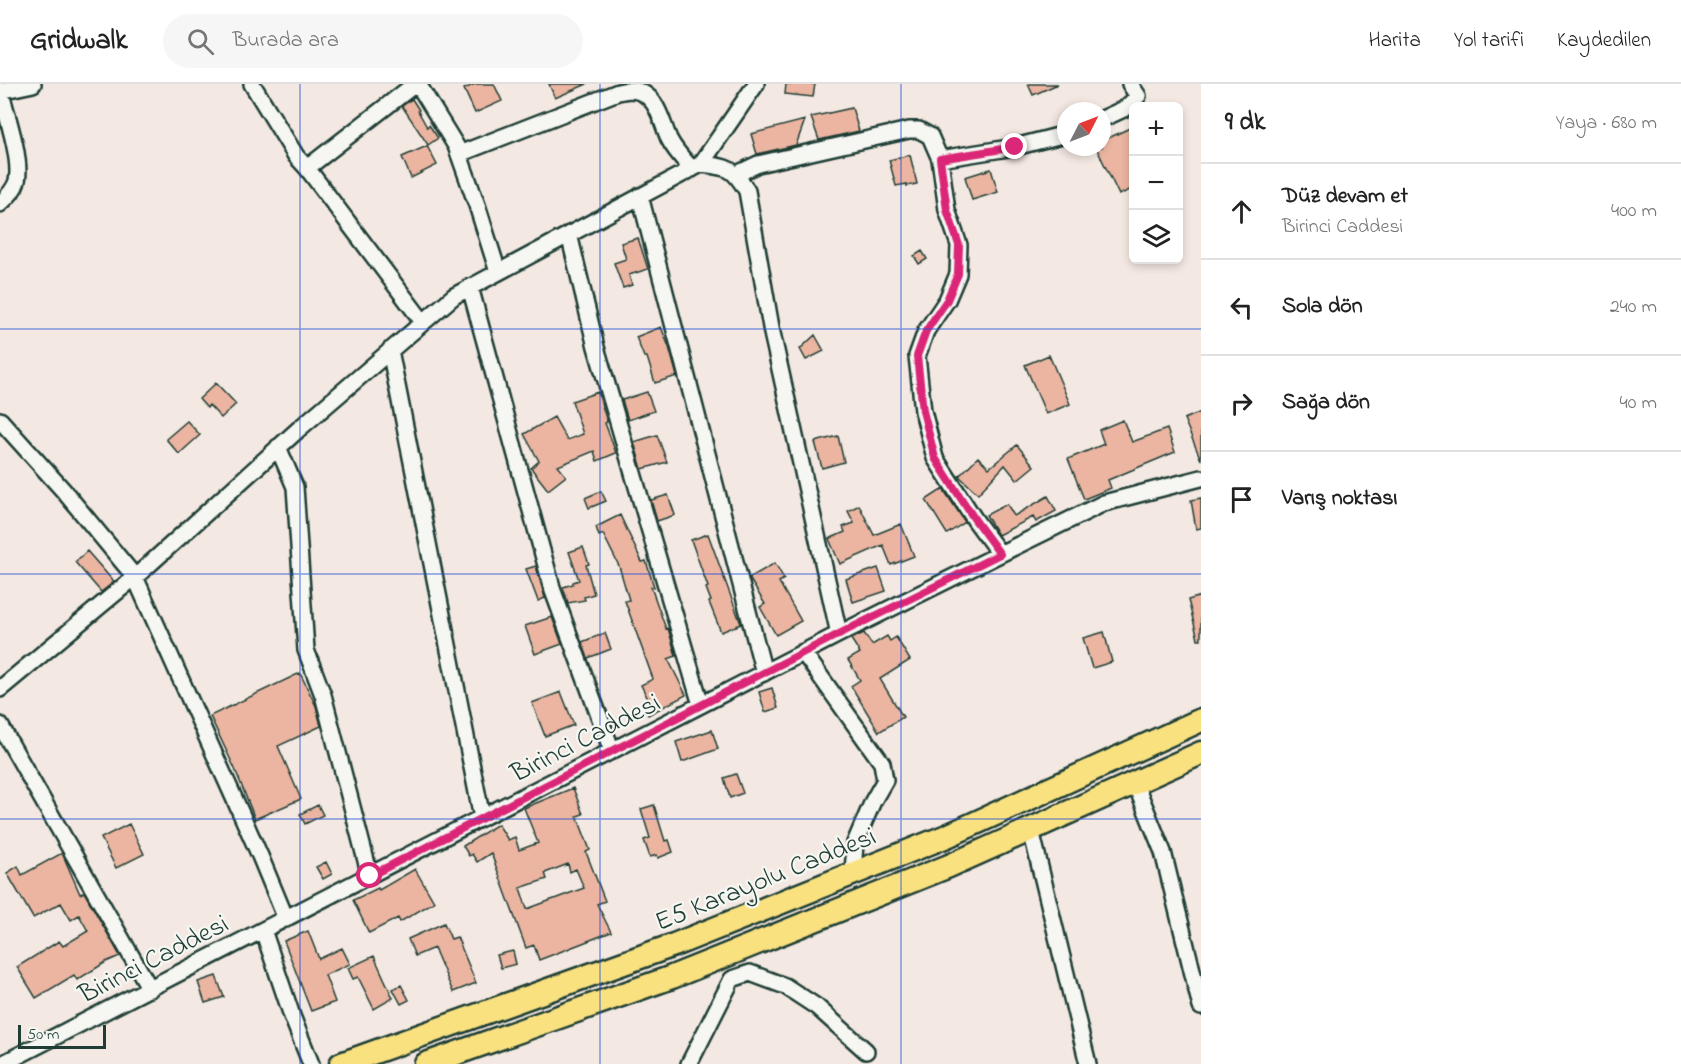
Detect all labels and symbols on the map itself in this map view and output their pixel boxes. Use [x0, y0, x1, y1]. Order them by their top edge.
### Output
north arrow [1057, 102, 1111, 156]
route end [1001, 133, 1027, 159]
street label: Birinci Caddesi [503, 685, 668, 794]
street label: E5 Karayolu Caddesi [650, 818, 882, 942]
route start [356, 862, 382, 888]
street label: Birinci Caddesi [71, 906, 236, 1015]
scale bar [18, 1022, 106, 1050]

